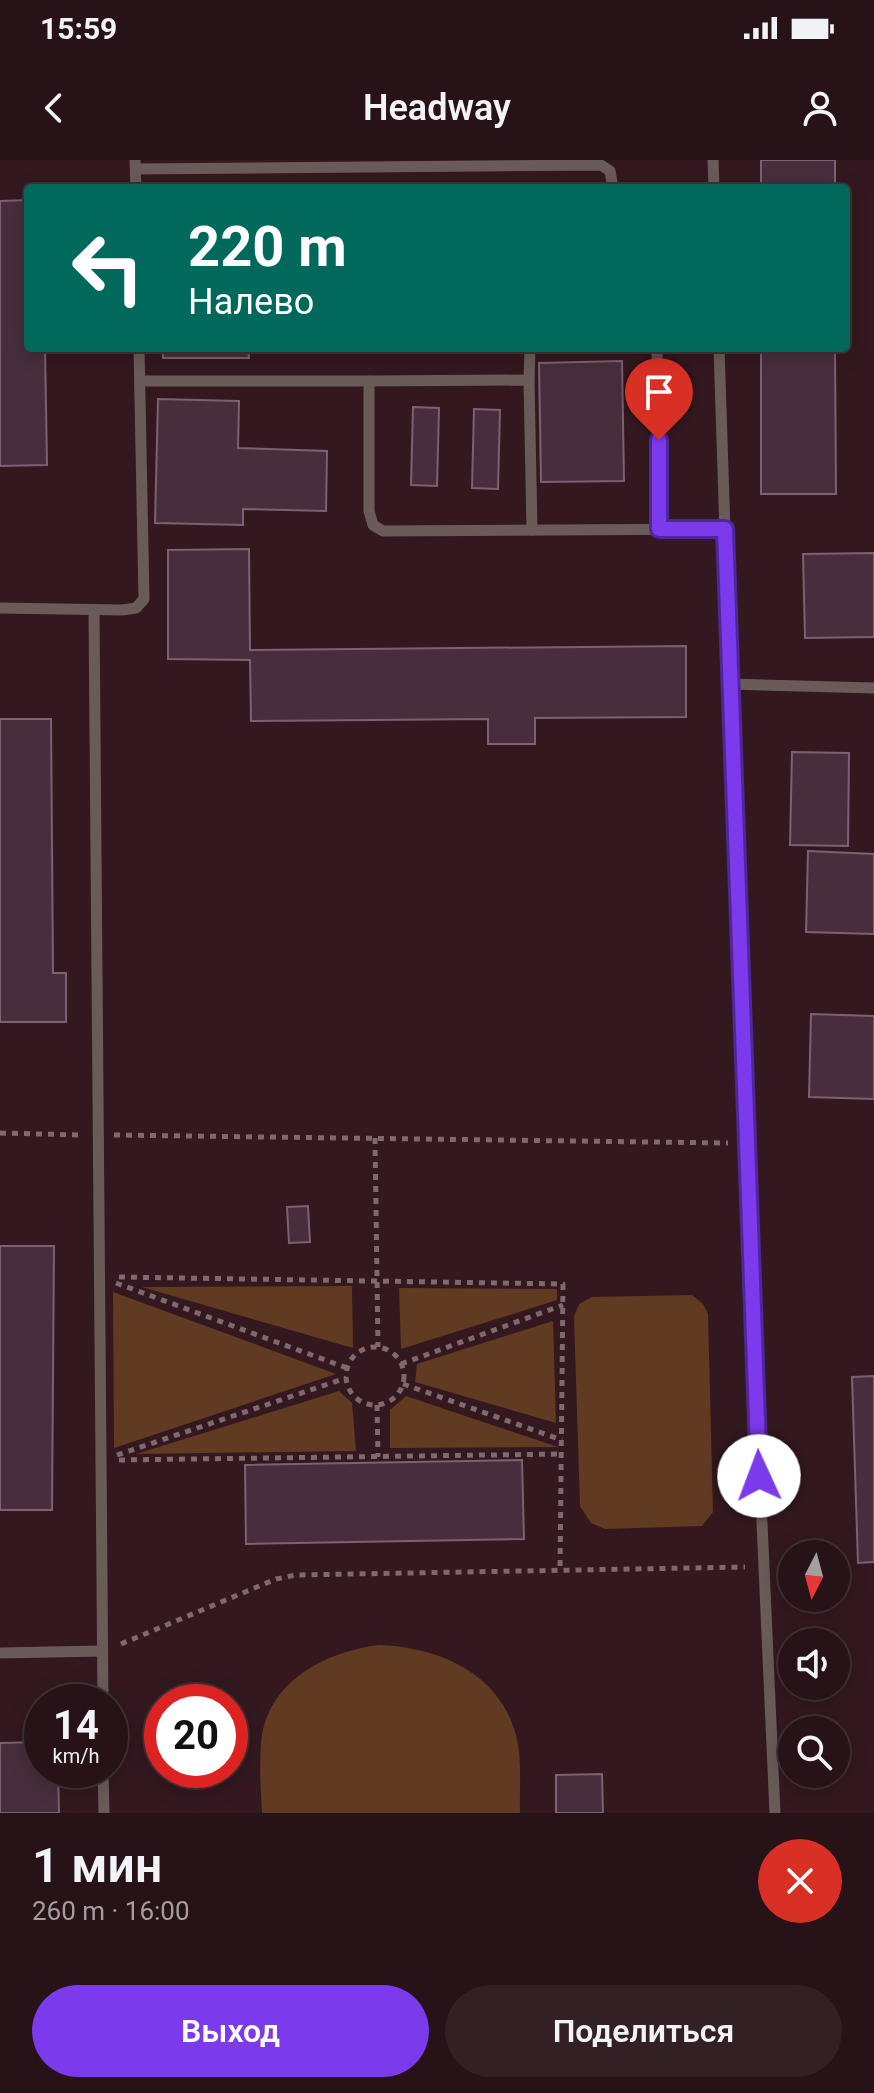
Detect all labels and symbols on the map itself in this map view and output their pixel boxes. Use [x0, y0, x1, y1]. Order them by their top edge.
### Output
pin [625, 358, 693, 440]
position arrow [717, 1434, 801, 1518]
north arrow [778, 1540, 850, 1612]
speed limit sign: 20 [144, 1684, 248, 1788]

